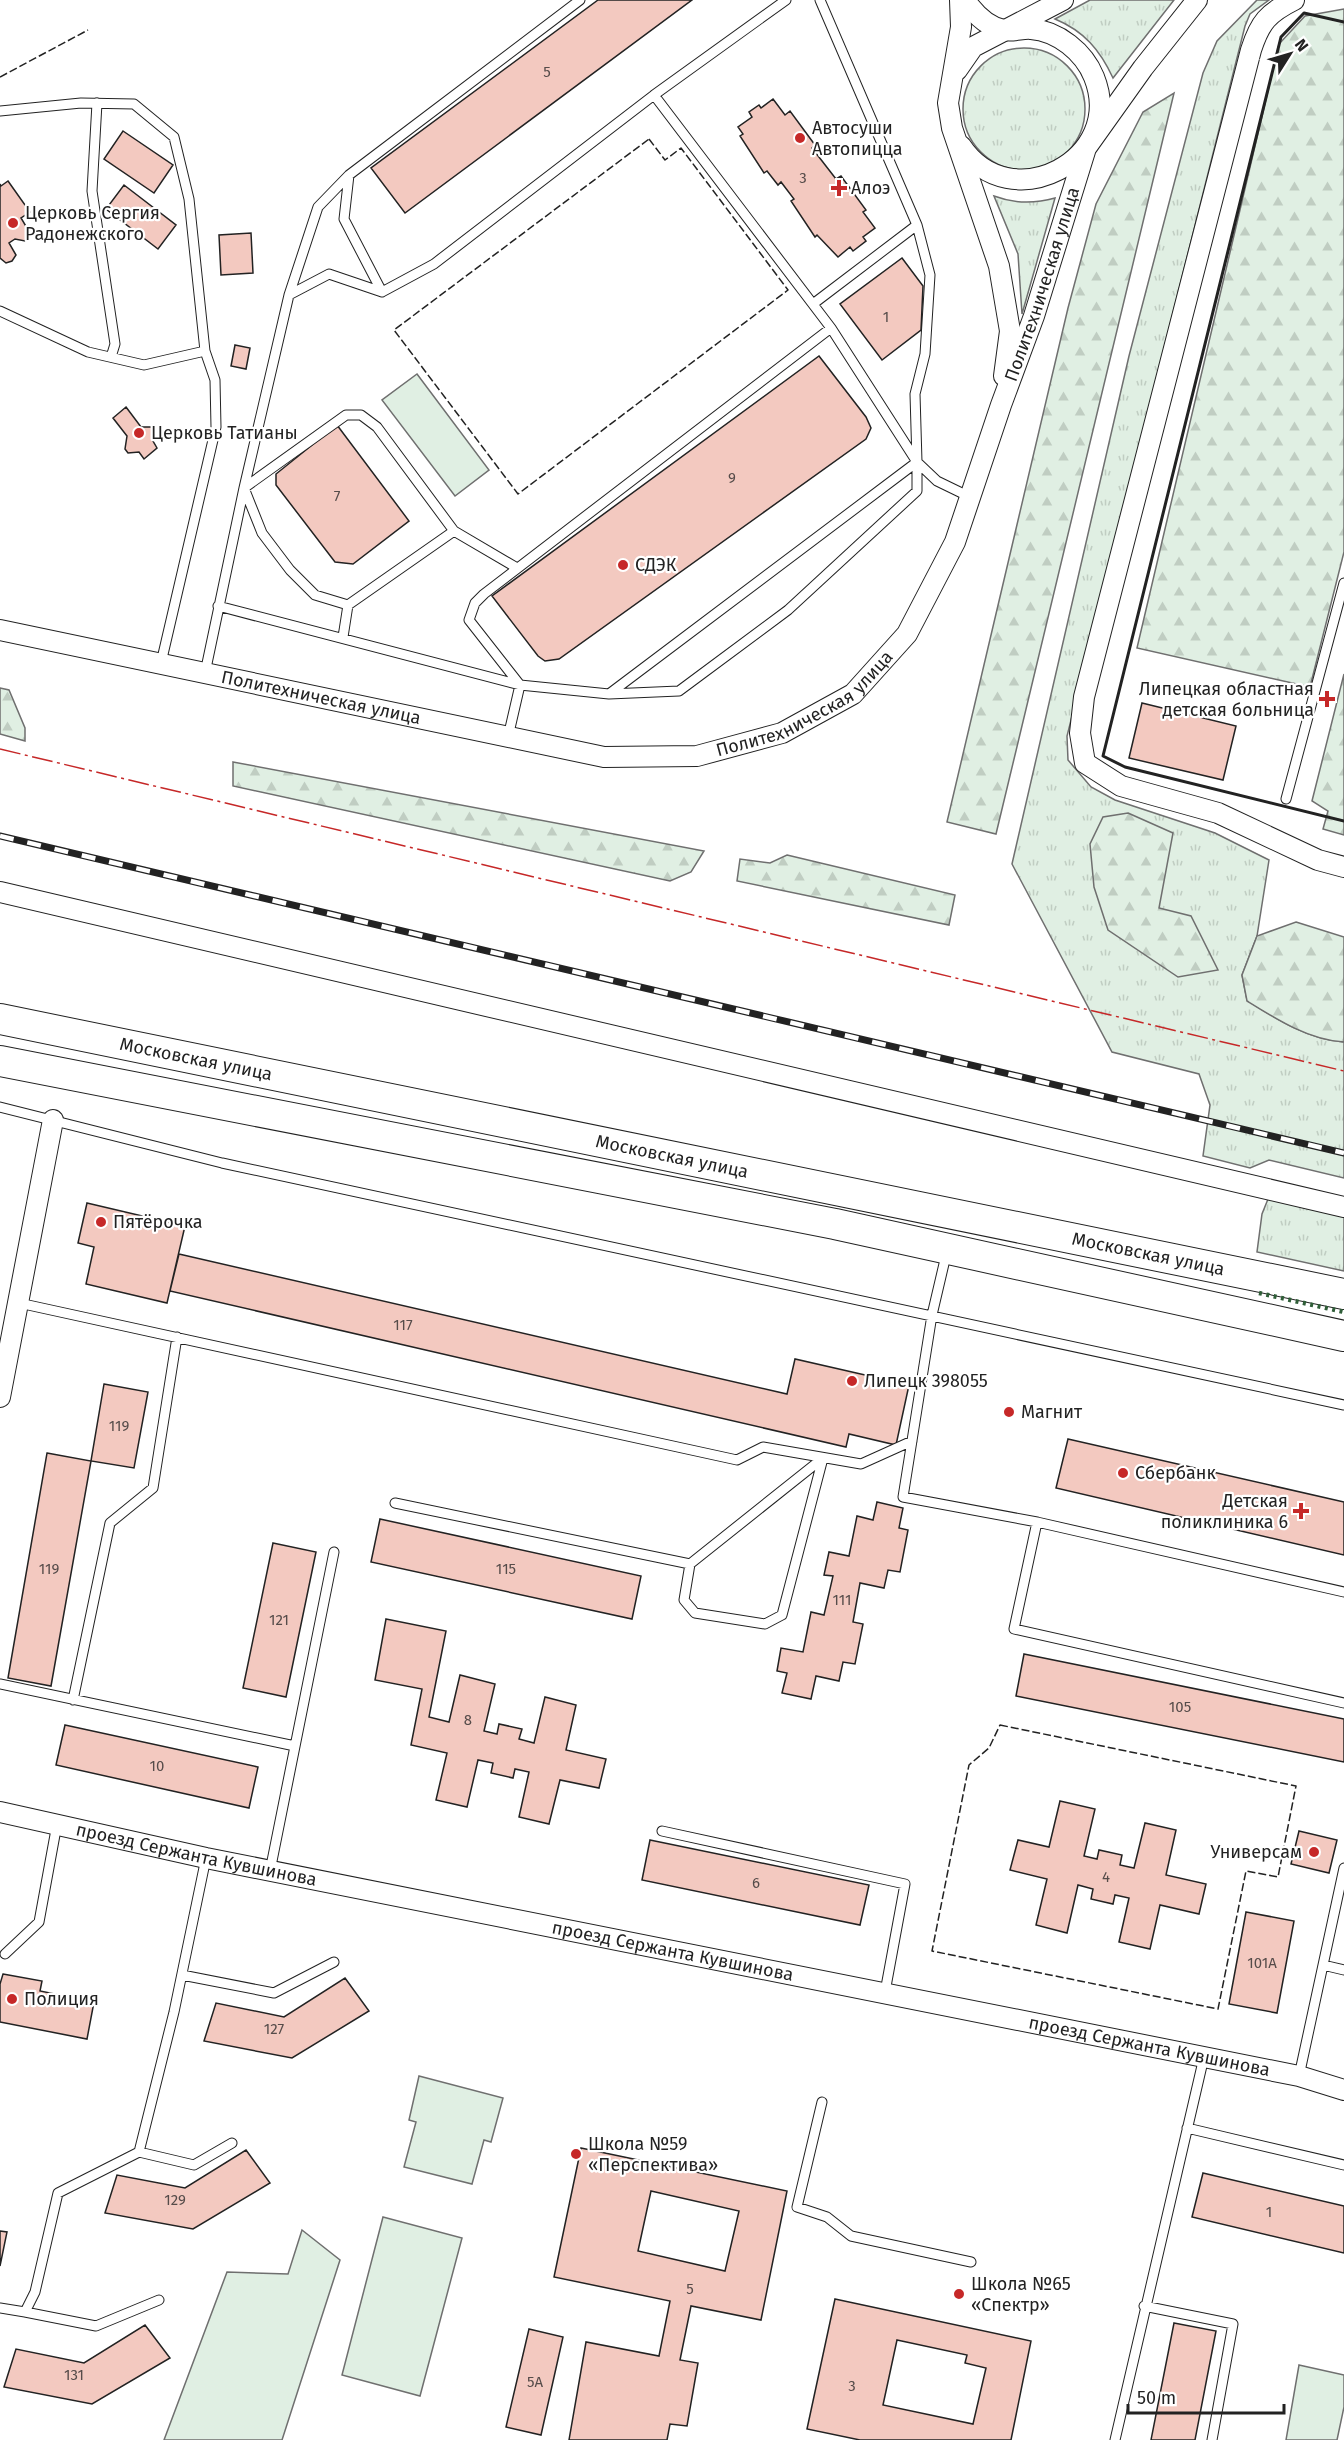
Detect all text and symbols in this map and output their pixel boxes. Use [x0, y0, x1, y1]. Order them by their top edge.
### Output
north arrow [1260, 24, 1320, 84]
text: N [1291, 35, 1312, 55]
house number: 5 [543, 63, 551, 81]
place label: Автосуши Автопицца [812, 117, 903, 160]
marker: Автосуши Автопицца [793, 131, 807, 145]
house number: 3 [799, 169, 807, 187]
place label: Алоэ [851, 177, 890, 199]
marker: Алоэ [832, 181, 846, 195]
street label: Политехническая улица [1000, 184, 1084, 384]
place label: Церковь Сергия Радонежского [25, 202, 160, 245]
marker: Церковь Сергия Радонежского [6, 216, 20, 230]
house number: 1 [883, 308, 889, 326]
place label: Церковь Татианы [151, 422, 298, 444]
marker: Церковь Татианы [132, 426, 146, 440]
house number: 9 [728, 469, 736, 487]
house number: 7 [334, 487, 341, 505]
place label: СДЭК [635, 554, 677, 576]
marker: СДЭК [616, 558, 630, 572]
street label: Политехническая улица [714, 646, 898, 761]
street label: Политехническая улица [219, 666, 423, 729]
place label: Липецкая областная детская больница [1139, 678, 1314, 721]
marker: Липецкая областная детская больница [1318, 690, 1336, 708]
street label: Московская улица [118, 1033, 274, 1085]
street label: Московская улица [594, 1130, 750, 1183]
place label: Пятёрочка [113, 1211, 203, 1233]
marker: Пятёрочка [94, 1215, 108, 1229]
street label: Московская улица [1070, 1228, 1226, 1280]
house number: 117 [393, 1316, 413, 1334]
place label: Липецк 398055 [864, 1370, 988, 1392]
marker: Липецк 398055 [845, 1374, 859, 1388]
place label: Магнит [1021, 1401, 1083, 1423]
marker: Магнит [1002, 1405, 1016, 1419]
house number: 119 [109, 1417, 129, 1435]
place label: Сбербанк [1135, 1462, 1216, 1484]
marker: Сбербанк [1116, 1466, 1130, 1480]
place label: Детская поликлиника 6 [1161, 1490, 1288, 1533]
marker: Детская поликлиника 6 [1292, 1502, 1310, 1520]
house number: 119 [39, 1560, 59, 1578]
house number: 115 [496, 1560, 516, 1578]
house number: 111 [832, 1591, 852, 1609]
house number: 121 [269, 1611, 289, 1629]
house number: 105 [1169, 1698, 1191, 1716]
house number: 8 [464, 1711, 472, 1729]
house number: 10 [150, 1757, 164, 1775]
street label: проезд Сержанта Кувшинова [74, 1818, 319, 1891]
place label: Универсам [1210, 1841, 1302, 1863]
marker: Универсам [1307, 1845, 1321, 1859]
house number: 4 [1102, 1868, 1110, 1886]
house number: 6 [752, 1874, 760, 1892]
street label: проезд Сержанта Кувшинова [550, 1916, 795, 1986]
house number: 101А [1247, 1954, 1277, 1972]
place label: Полиция [24, 1988, 99, 2010]
marker: Полиция [5, 1992, 19, 2006]
street label: проезд Сержанта Кувшинова [1027, 2011, 1272, 2081]
house number: 127 [264, 2020, 285, 2038]
place label: Школа №59 «Перспектива» [588, 2133, 718, 2176]
marker: Школа №59 «Перспектива» [569, 2147, 583, 2161]
house number: 129 [164, 2191, 186, 2209]
house number: 1 [1266, 2203, 1272, 2221]
place label: Школа №65 «Спектр» [971, 2273, 1071, 2316]
house number: 5 [686, 2280, 694, 2298]
marker: Школа №65 «Спектр» [952, 2287, 966, 2301]
house number: 131 [64, 2366, 84, 2384]
house number: 5А [527, 2373, 543, 2391]
house number: 3 [848, 2377, 856, 2395]
scale bar [1128, 2377, 1284, 2415]
text: 50 m [1137, 2387, 1176, 2409]

